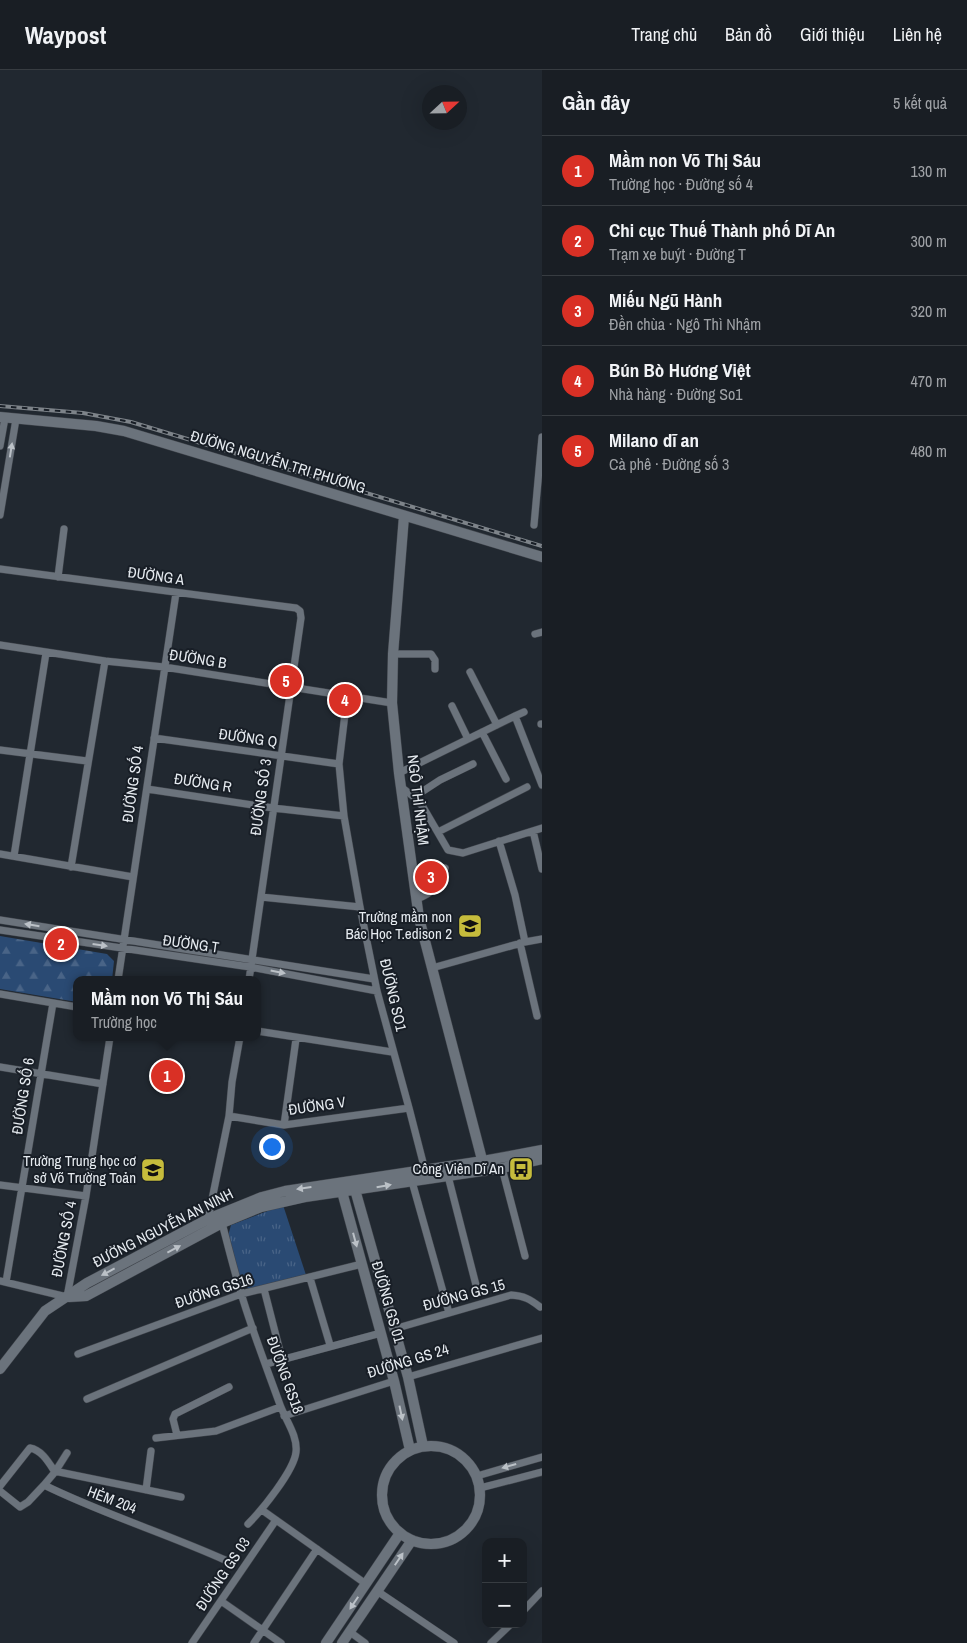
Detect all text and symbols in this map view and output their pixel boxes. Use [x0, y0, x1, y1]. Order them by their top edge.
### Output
text: Waypost [25, 19, 106, 51]
text: Trang chủ [631, 22, 697, 47]
text: Bản đồ [725, 22, 772, 47]
text: Giới thiệu [800, 22, 865, 47]
text: Liên hệ [893, 22, 942, 47]
north arrow [422, 85, 467, 130]
text: Gần đây [562, 88, 630, 117]
text: 5 kết quả [893, 92, 947, 114]
text: Mầm non Võ Thị Sáu [609, 147, 761, 173]
text: 1 [574, 160, 582, 182]
text: 130 m [911, 160, 947, 182]
text: Trường học · Đường số 4 [609, 173, 753, 195]
text: Chi cục Thuế Thành phố Dĩ An [609, 217, 835, 243]
text: 2 [574, 230, 582, 252]
text: 300 m [911, 230, 947, 252]
text: Trạm xe buýt · Đường T [609, 243, 746, 265]
text: Miếu Ngũ Hành [609, 287, 722, 313]
text: 3 [574, 300, 582, 322]
text: 320 m [911, 300, 947, 322]
text: Đền chùa · Ngô Thì Nhậm [609, 313, 761, 335]
text: Bún Bò Hương Việt [609, 357, 751, 383]
text: 4 [574, 370, 582, 392]
text: 470 m [911, 370, 947, 392]
text: Nhà hàng · Đường So1 [609, 383, 743, 405]
street label: ĐƯỜNG NGUYỄN TRI PHƯƠNG [188, 425, 368, 498]
text: Milano dĩ an [609, 427, 699, 453]
text: 5 [574, 440, 582, 462]
text: 480 m [911, 440, 947, 462]
one-way arrow [7, 442, 15, 458]
text: Cà phê · Đường số 3 [609, 453, 729, 475]
street label: ĐƯỜNG A [127, 561, 186, 590]
street label: ĐƯỜNG B [168, 644, 228, 673]
pin: 5 [270, 662, 302, 700]
pin: 4 [329, 681, 361, 719]
street label: ĐƯỜNG Q [218, 723, 279, 752]
street label: ĐƯỜNG SỐ 4 [117, 744, 148, 824]
street label: NGÔ THÌ NHẬM [403, 754, 434, 846]
street label: ĐƯỜNG SỐ 3 [245, 757, 276, 837]
street label: ĐƯỜNG R [173, 768, 234, 797]
pin: 3 [415, 858, 447, 896]
place label: Trường mầm non Bác Học T.edison 2 [346, 906, 452, 944]
school or university icon: Trường mầm non Bác Học T.edison 2 [457, 913, 483, 939]
one-way arrow [24, 921, 40, 929]
pin: 2 [45, 925, 77, 963]
street label: ĐƯỜNG T [162, 929, 221, 958]
one-way arrow [92, 941, 108, 949]
street label: ĐƯỜNG SO1 [375, 957, 412, 1033]
one-way arrow [270, 969, 286, 977]
popup [73, 976, 261, 1041]
text: Mầm non Võ Thị Sáu [91, 985, 243, 1011]
text: Trường học [91, 1011, 157, 1033]
street label: ĐƯỜNG SỐ 6 [6, 1056, 39, 1136]
pin: 1 [151, 1057, 183, 1095]
street label: ĐƯỜNG V [287, 1091, 348, 1120]
your location [259, 1134, 285, 1160]
place label: Trường Trung học cơ sở Võ Trường Toản [23, 1150, 136, 1188]
bus stop icon: Công Viên Dĩ An [508, 1156, 534, 1182]
school or university icon: Trường Trung học cơ sở Võ Trường Toản [140, 1157, 166, 1183]
place label: Công Viên Dĩ An [413, 1158, 504, 1179]
one-way arrow [377, 1181, 393, 1189]
street label: ĐƯỜNG NGUYỄN AN NINH [89, 1183, 237, 1272]
one-way arrow [296, 1185, 312, 1193]
street label: ĐƯỜNG SỐ 4 [46, 1199, 81, 1279]
one-way arrow [351, 1232, 359, 1247]
one-way arrow [166, 1245, 181, 1253]
street label: ĐƯỜNG GS 01 [367, 1259, 410, 1345]
one-way arrow [100, 1268, 115, 1276]
street label: ĐƯỜNG GS16 [172, 1268, 256, 1313]
street label: ĐƯỜNG GS 15 [421, 1273, 507, 1316]
street label: ĐƯỜNG GS18 [262, 1333, 309, 1416]
street label: ĐƯỜNG GS 24 [365, 1338, 451, 1383]
one-way arrow [398, 1406, 406, 1422]
one-way arrow [502, 1463, 517, 1471]
street label: HẺM 204 [84, 1481, 140, 1519]
street label: ĐƯỜNG GS 03 [190, 1533, 255, 1614]
map controls [482, 1538, 527, 1628]
button: + [482, 1538, 527, 1583]
one-way arrow [394, 1552, 404, 1566]
button: − [482, 1583, 527, 1628]
one-way arrow [349, 1596, 358, 1609]

